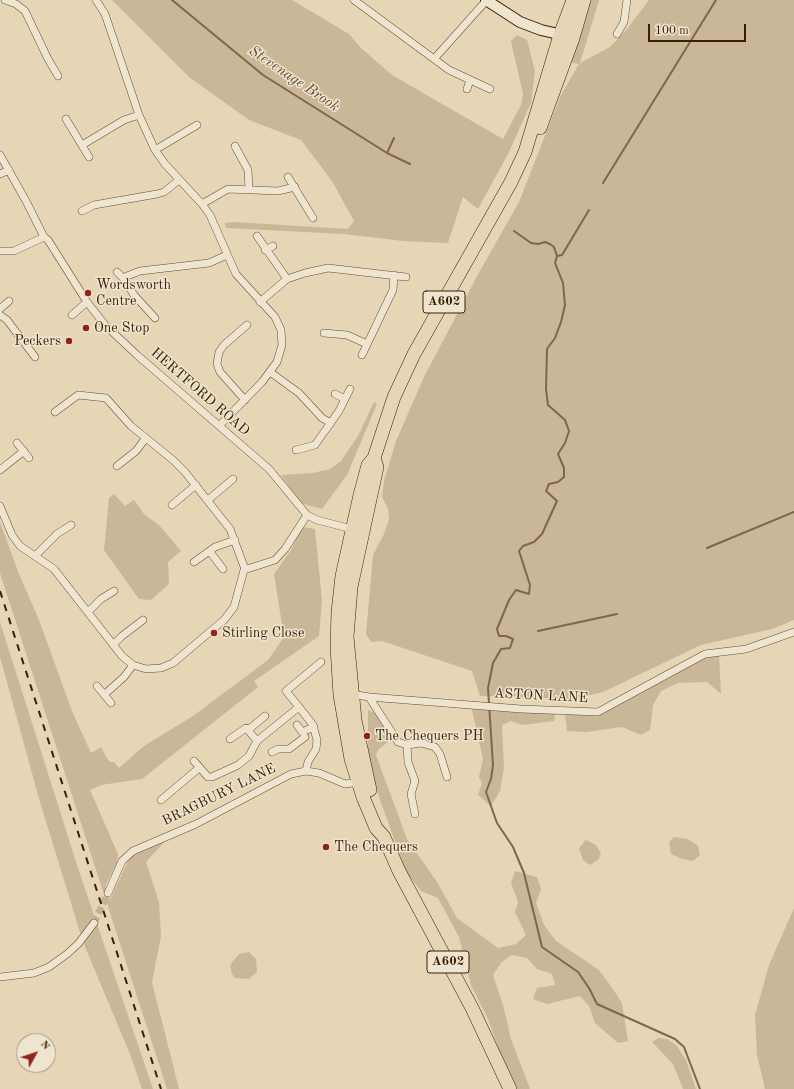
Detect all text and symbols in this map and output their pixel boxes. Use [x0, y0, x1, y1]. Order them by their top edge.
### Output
scale bar [650, 16, 748, 42]
text: 100 m [655, 25, 689, 37]
water label: Stevenage Brook [245, 42, 343, 116]
place label: Wordsworth Centre [96, 277, 171, 310]
marker: Wordsworth Centre [83, 288, 93, 298]
road number: A602 [423, 291, 465, 313]
place label: One Stop [94, 320, 149, 336]
marker: One Stop [81, 323, 91, 333]
place label: Peckers [14, 333, 61, 349]
marker: Peckers [64, 336, 74, 346]
street label: HERTFORD ROAD [147, 345, 253, 439]
place label: Stirling Close [222, 625, 304, 641]
marker: Stirling Close [209, 628, 219, 638]
street label: ASTON LANE [493, 685, 589, 707]
place label: The Chequers PH [375, 728, 484, 744]
marker: The Chequers PH [362, 731, 372, 741]
street label: BRAGBURY LANE [160, 760, 278, 830]
place label: The Chequers [334, 839, 418, 855]
marker: The Chequers [321, 842, 331, 852]
road number: A602 [427, 951, 469, 973]
north arrow [16, 1033, 56, 1073]
text: N [38, 1039, 52, 1052]

